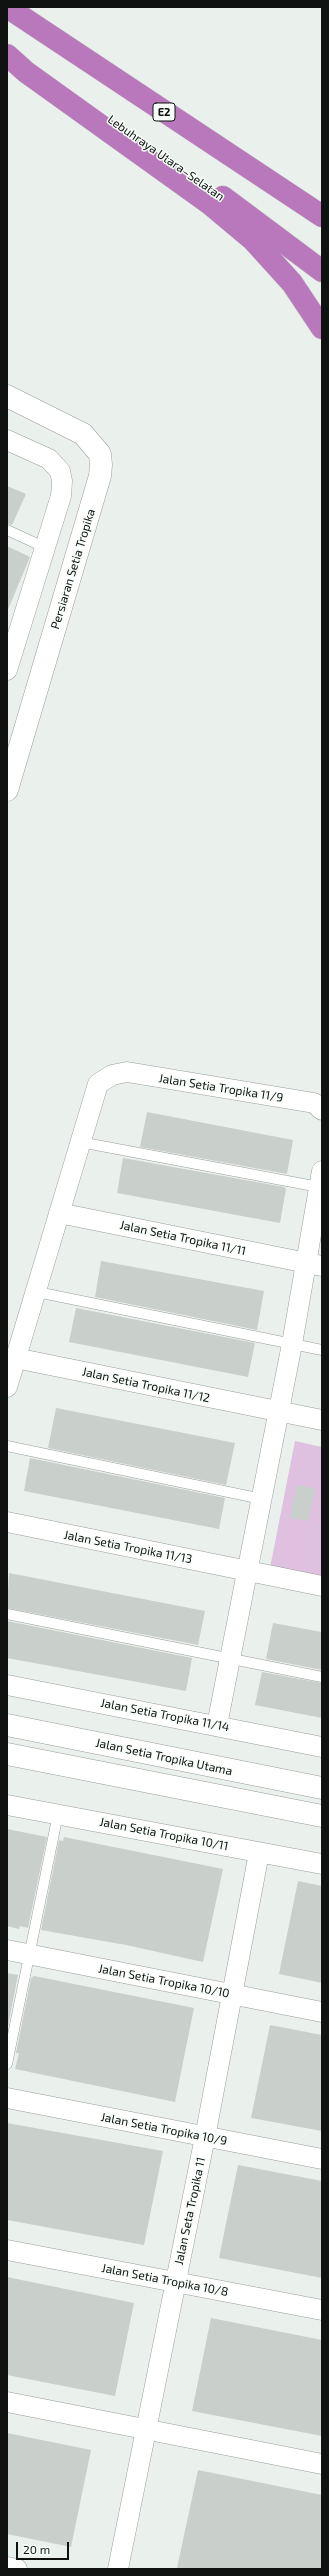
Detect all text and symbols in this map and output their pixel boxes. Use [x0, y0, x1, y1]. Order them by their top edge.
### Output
road number: E2 [153, 103, 175, 121]
street label: Lebuhraya Utara–Selatan [105, 112, 227, 204]
street label: Persiaran Setia Tropika [48, 507, 98, 631]
street label: Jalan Setia Tropika 11/9 [158, 1071, 284, 1105]
street label: Jalan Setia Tropika 11/11 [119, 1218, 247, 1258]
street label: Jalan Setia Tropika 11/12 [81, 1364, 211, 1406]
street label: Jalan Setia Tropika 11/13 [63, 1528, 193, 1566]
street label: Jalan Setia Tropika 11/14 [99, 1695, 231, 1735]
street label: Jalan Setia Tropika Utama [94, 1735, 234, 1779]
street label: Jalan Setia Tropika 10/11 [98, 1814, 230, 1854]
street label: Jalan Setia Tropika 10/10 [97, 1961, 231, 2001]
street label: Jalan Setia Tropika 10/9 [100, 2110, 228, 2148]
street label: Jalan Seta Tropika 11 [172, 2156, 208, 2266]
street label: Jalan Setia Tropika 10/8 [101, 2261, 229, 2299]
scale bar [18, 2534, 71, 2560]
text: 20 m [23, 2542, 50, 2556]

